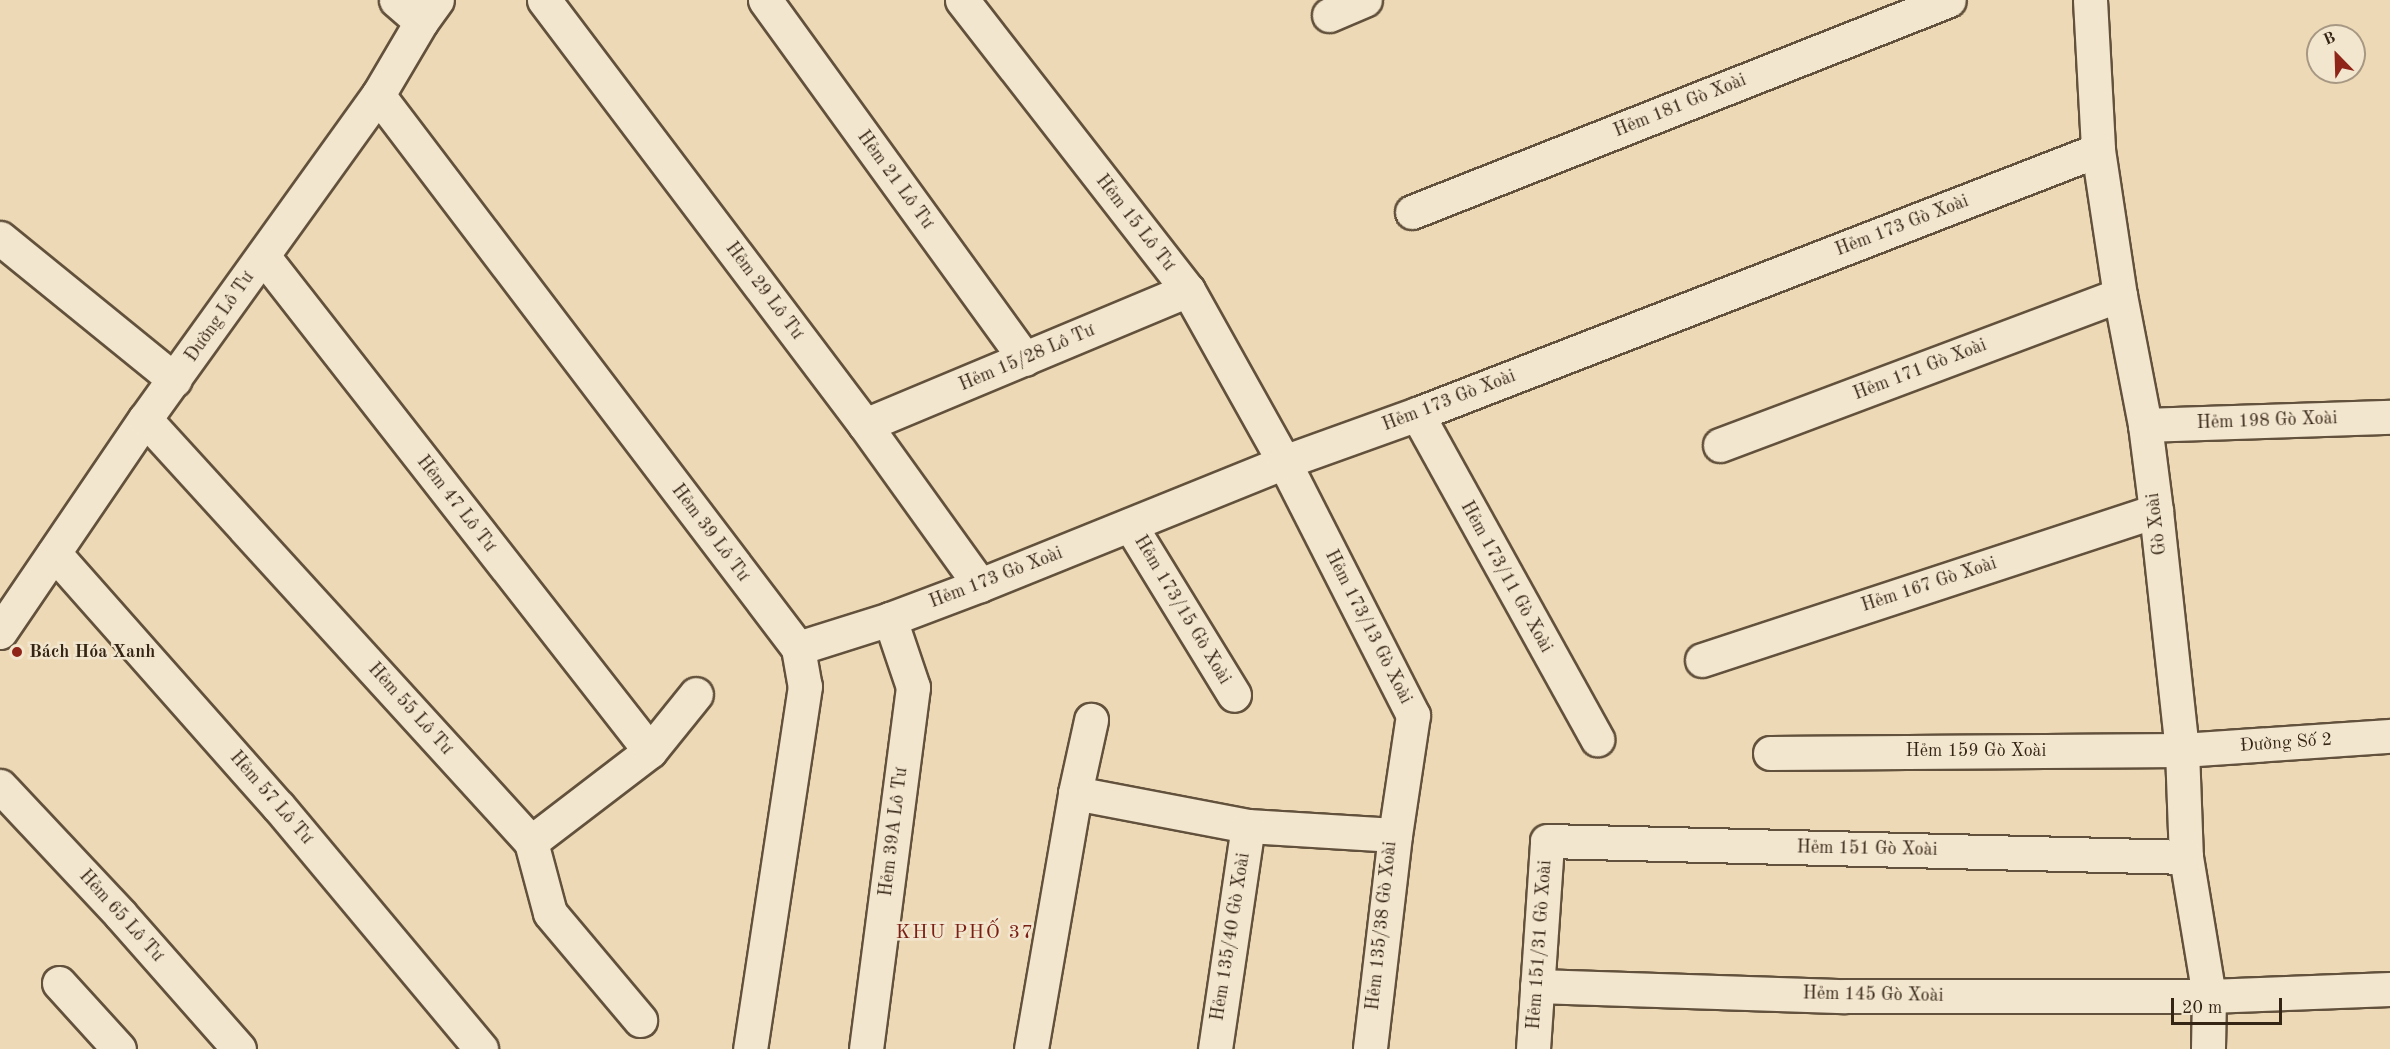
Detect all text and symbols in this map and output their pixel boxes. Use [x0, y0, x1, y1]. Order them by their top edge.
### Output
north arrow [2306, 24, 2366, 84]
text: B [2321, 30, 2338, 49]
street label: Hẻm 181 Gò Xoài [1611, 70, 1749, 142]
street label: Hẻm 21 Lô Tư [852, 127, 938, 233]
street label: Hẻm 15 Lô Tư [1091, 171, 1179, 275]
street label: Hẻm 173 Gò Xoài [1832, 191, 1972, 261]
street label: Hẻm 29 Lô Tư [720, 238, 808, 344]
street label: Đường Lô Tư [181, 268, 259, 366]
street label: Hẻm 15/28 Lô Tư [956, 320, 1098, 396]
street label: Hẻm 171 Gò Xoài [1850, 335, 1990, 405]
street label: Hẻm 173 Gò Xoài [1379, 366, 1519, 436]
street label: Hẻm 198 Gò Xoài [2196, 408, 2338, 434]
street label: Hẻm 47 Lô Tư [412, 452, 500, 556]
street label: Hẻm 39 Lô Tư [666, 480, 754, 586]
street label: Gò Xoài [2142, 492, 2172, 556]
street label: Hẻm 173/11 Gò Xoài [1455, 498, 1557, 656]
street label: Hẻm 173/15 Gò Xoài [1129, 532, 1235, 688]
street label: Hẻm 173 Gò Xoài [926, 543, 1066, 613]
street label: Hẻm 173/13 Gò Xoài [1320, 546, 1416, 708]
street label: Hẻm 167 Gò Xoài [1859, 553, 1999, 617]
place label: Bách Hóa Xanh [29, 641, 155, 663]
marker: Bách Hóa Xanh [10, 645, 24, 659]
street label: Hẻm 55 Lô Tư [363, 659, 457, 759]
street label: Đường Số 2 [2239, 729, 2333, 757]
street label: Hẻm 159 Gò Xoài [1906, 740, 2046, 762]
street label: Hẻm 57 Lô Tư [225, 747, 317, 849]
street label: Hẻm 39A Lô Tư [875, 766, 913, 898]
street label: Hẻm 151 Gò Xoài [1796, 837, 1938, 861]
street label: Hẻm 135/38 Gò Xoài [1362, 840, 1402, 1012]
street label: Hẻm 135/40 Gò Xoài [1207, 851, 1255, 1023]
street label: Hẻm 151/31 Gò Xoài [1523, 860, 1557, 1030]
street label: Hẻm 65 Lô Tư [74, 866, 168, 966]
district label: KHU PHỐ 37 [895, 921, 1035, 945]
street label: Hẻm 145 Gò Xoài [1802, 983, 1944, 1007]
scale bar [2174, 986, 2285, 1024]
text: 20 m [2182, 999, 2222, 1017]

